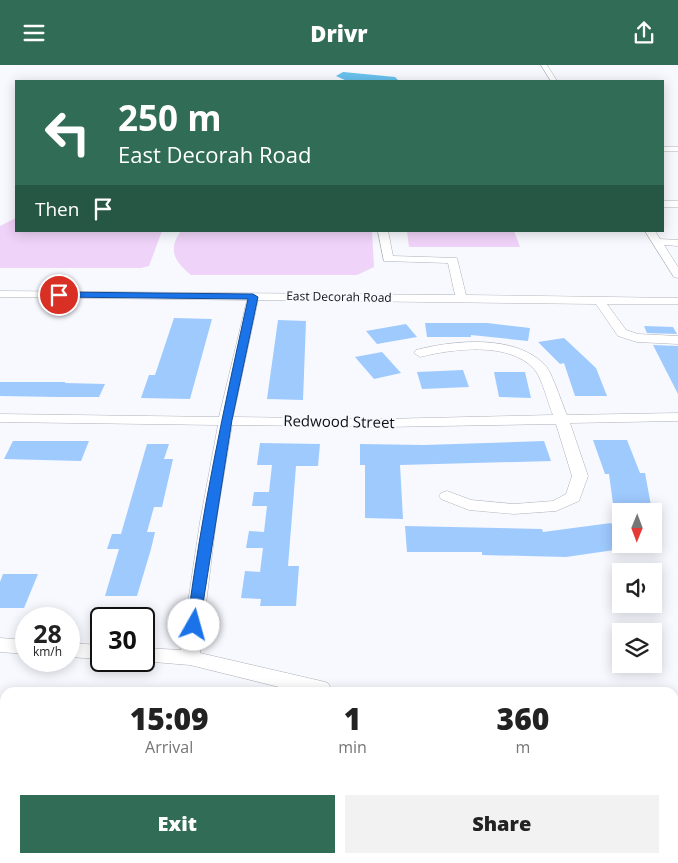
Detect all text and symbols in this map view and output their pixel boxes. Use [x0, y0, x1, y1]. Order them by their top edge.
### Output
text: Drivr [310, 18, 368, 48]
icon: menu [20, 19, 48, 47]
icon: share [630, 19, 658, 47]
text: 250 m [118, 94, 222, 141]
icon: left [35, 100, 100, 165]
text: East Decorah Road [118, 139, 312, 169]
icon: arrive [89, 195, 117, 223]
text: Then [35, 196, 79, 222]
pin [38, 274, 80, 316]
icon: arrive [45, 281, 73, 309]
street label: East Decorah Road [286, 287, 392, 306]
street label: Redwood Street [283, 410, 395, 432]
north arrow [612, 503, 662, 553]
map controls [612, 503, 662, 673]
button: sound [612, 563, 662, 613]
position arrow [167, 598, 219, 650]
speed limit sign: 30 [90, 607, 155, 672]
text: 28 [33, 616, 62, 650]
button: layers [612, 623, 662, 673]
text: km/h [33, 643, 62, 660]
text: 15:09 [130, 698, 209, 739]
text: 1 [344, 698, 361, 739]
text: 360 [497, 698, 549, 739]
text: Arrival [145, 736, 193, 758]
text: min [338, 736, 367, 758]
text: m [516, 736, 530, 758]
button: Exit [20, 795, 335, 853]
button: Share [345, 795, 659, 853]

